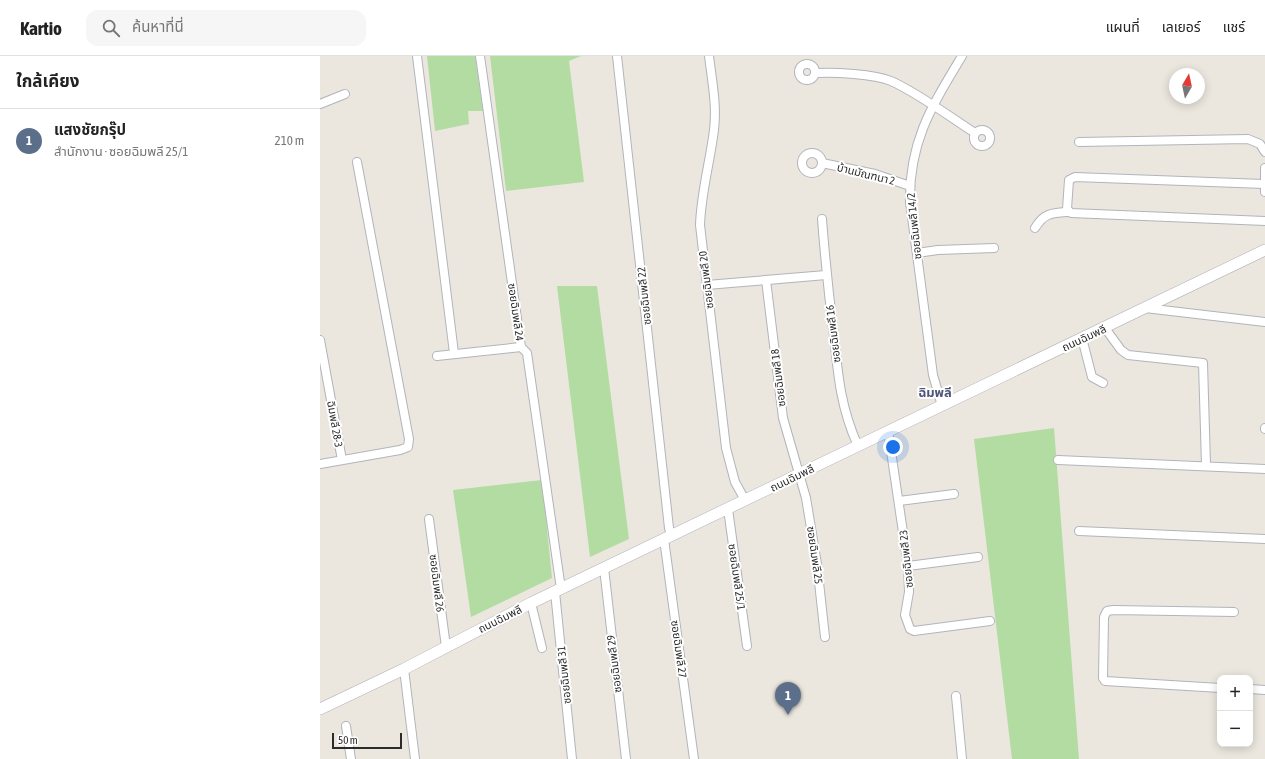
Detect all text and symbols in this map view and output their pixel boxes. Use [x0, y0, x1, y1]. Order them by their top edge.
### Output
search box [86, 10, 366, 46]
text: Kartio [20, 17, 62, 39]
icon: search [100, 17, 122, 39]
text: ค้นหาที่นี่ [132, 18, 184, 35]
text: แผนที่ [1106, 19, 1140, 35]
text: เลเยอร์ [1162, 19, 1201, 35]
text: แชร์ [1223, 19, 1245, 35]
north arrow [1169, 68, 1205, 104]
text: ใกล้เคียง [16, 71, 79, 91]
text: แสงชัยกรุ๊ป [54, 121, 126, 138]
text: 1 [26, 133, 32, 148]
text: 210 m [275, 133, 304, 148]
text: สำนักงาน · ซอยฉิมพลี 25/1 [54, 144, 188, 159]
street label: บ้านมัณฑนา 2 [836, 161, 896, 187]
street label: ซอยฉิมพลี 14/2 [905, 192, 923, 260]
street label: ซอยฉิมพลี 20 [697, 250, 715, 310]
street label: ซอยฉิมพลี 22 [635, 266, 653, 326]
street label: ซอยฉิมพลี 24 [506, 282, 526, 342]
street label: ซอยฉิมพลี 16 [824, 304, 842, 364]
street label: ถนนฉิมพลี [1060, 323, 1108, 353]
street label: ซอยฉิมพลี 18 [769, 348, 787, 408]
district label: ฉิมพลี [918, 385, 952, 400]
street label: ฉิมพลี 28-3 [325, 400, 345, 448]
your location [883, 437, 903, 457]
street label: ถนนฉิมพลี [768, 462, 816, 494]
street label: ซอยฉิมพลี 25 [805, 525, 825, 585]
street label: ซอยฉิมพลี 23 [897, 529, 915, 589]
street label: ซอยฉิมพลี 25/1 [726, 543, 748, 611]
street label: ซอยฉิมพลี 26 [428, 553, 446, 613]
street label: ถนนฉิมพลี [476, 603, 524, 635]
street label: ซอยฉิมพลี 27 [669, 619, 689, 679]
street label: ซอยฉิมพลี 29 [605, 634, 623, 694]
street label: ซอยฉิมพลี 31 [555, 645, 573, 705]
map controls [1217, 675, 1253, 747]
button: + [1217, 675, 1253, 711]
pin: 1 [775, 682, 801, 715]
button: − [1217, 711, 1253, 747]
scale bar [332, 731, 402, 750]
text: 50 m [338, 734, 358, 746]

